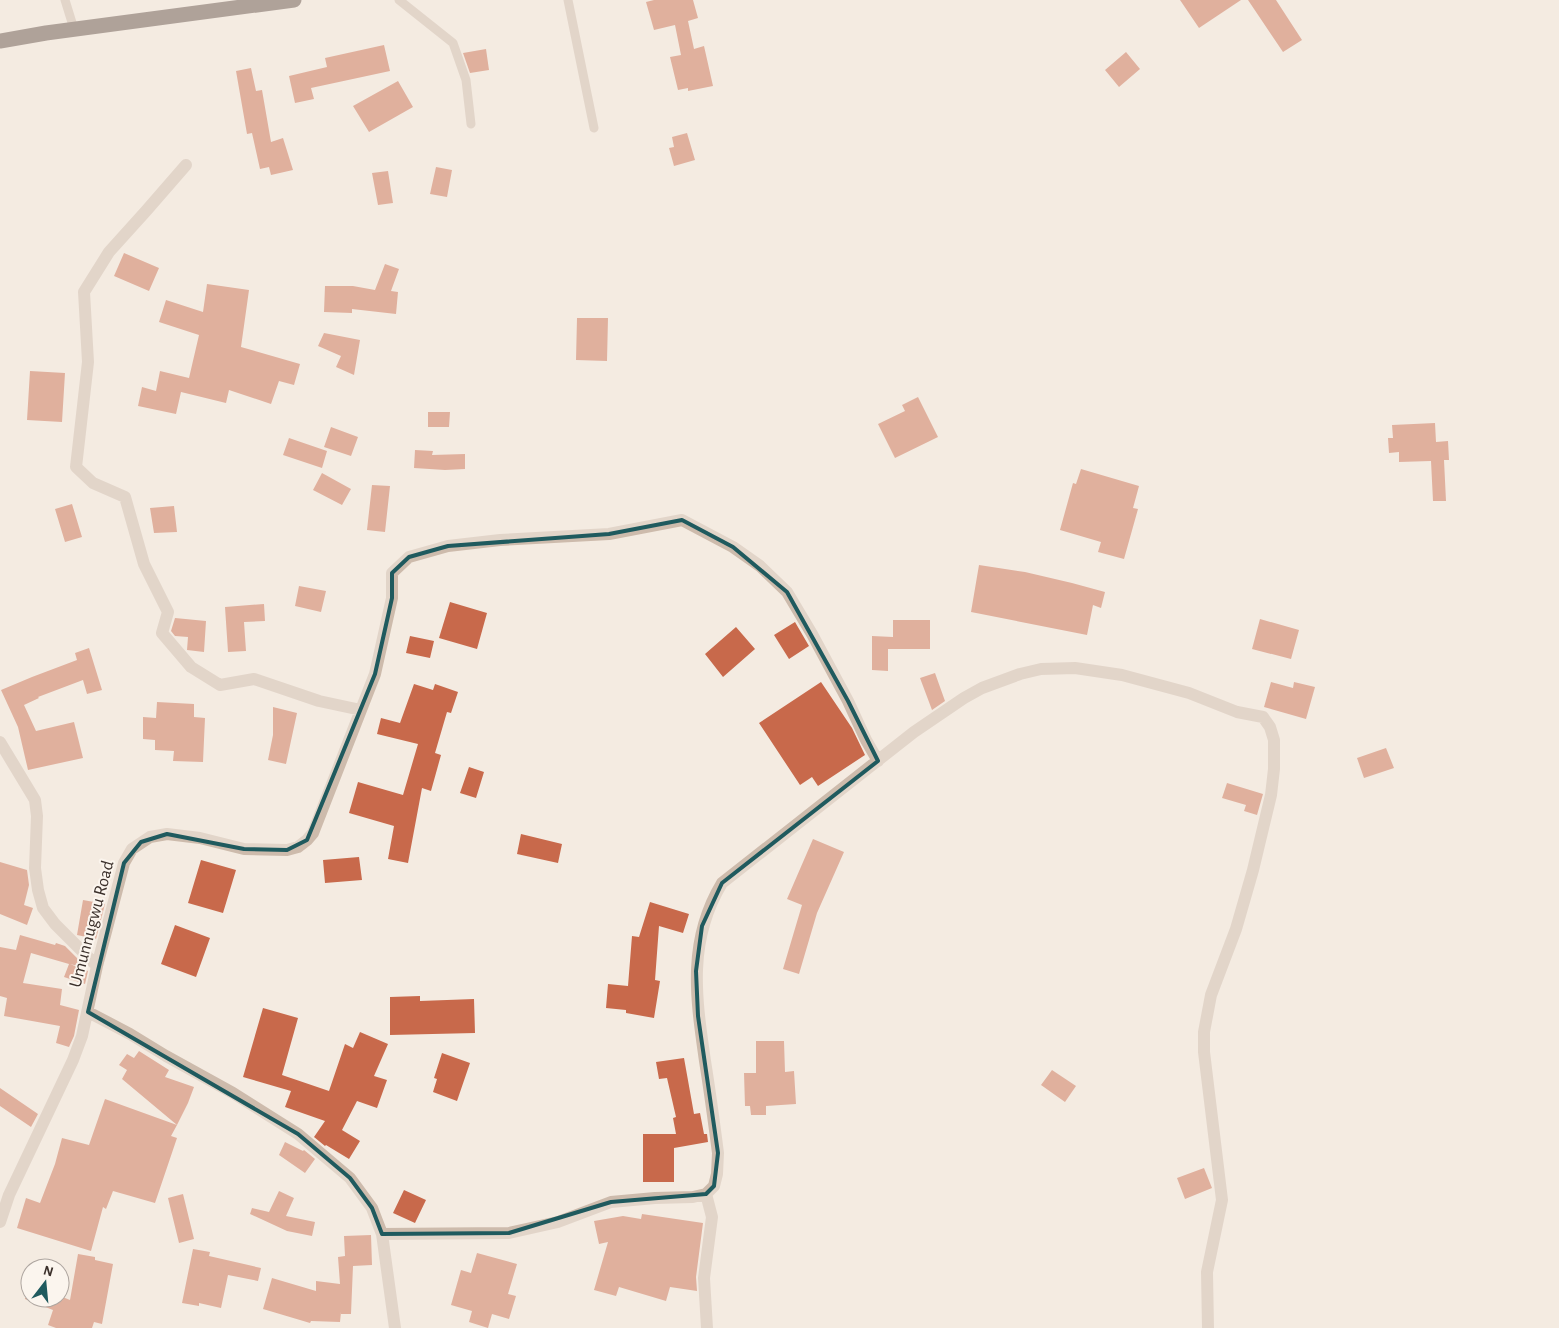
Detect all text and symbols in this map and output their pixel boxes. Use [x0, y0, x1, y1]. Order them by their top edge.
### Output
street label: Umunnugwu Road [66, 859, 118, 989]
north arrow [20, 1258, 70, 1308]
text: N [42, 1263, 55, 1280]

